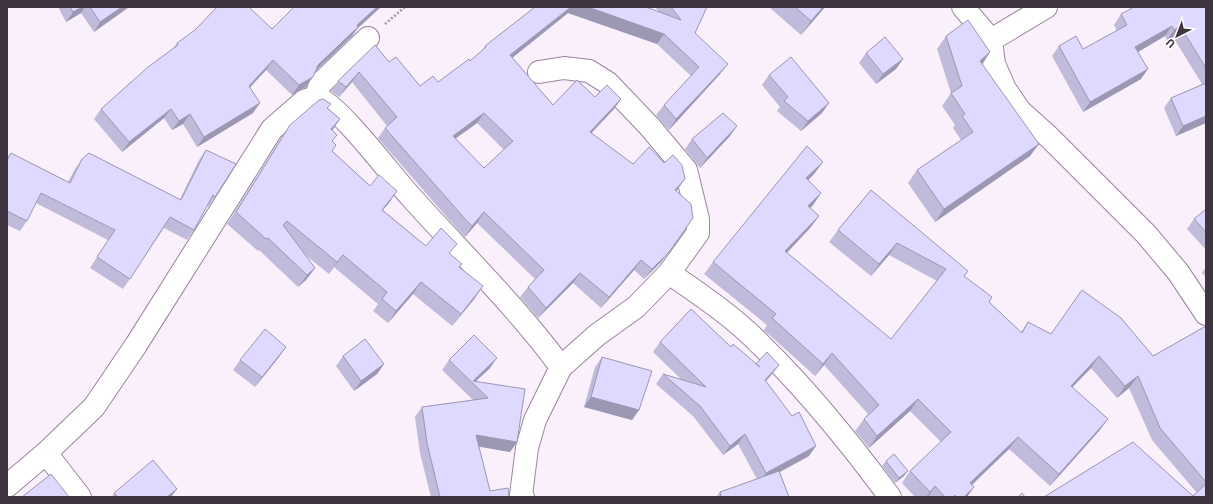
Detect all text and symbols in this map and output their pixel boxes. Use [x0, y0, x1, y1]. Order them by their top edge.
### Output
north arrow [1157, 16, 1197, 56]
text: U [1163, 36, 1177, 51]

